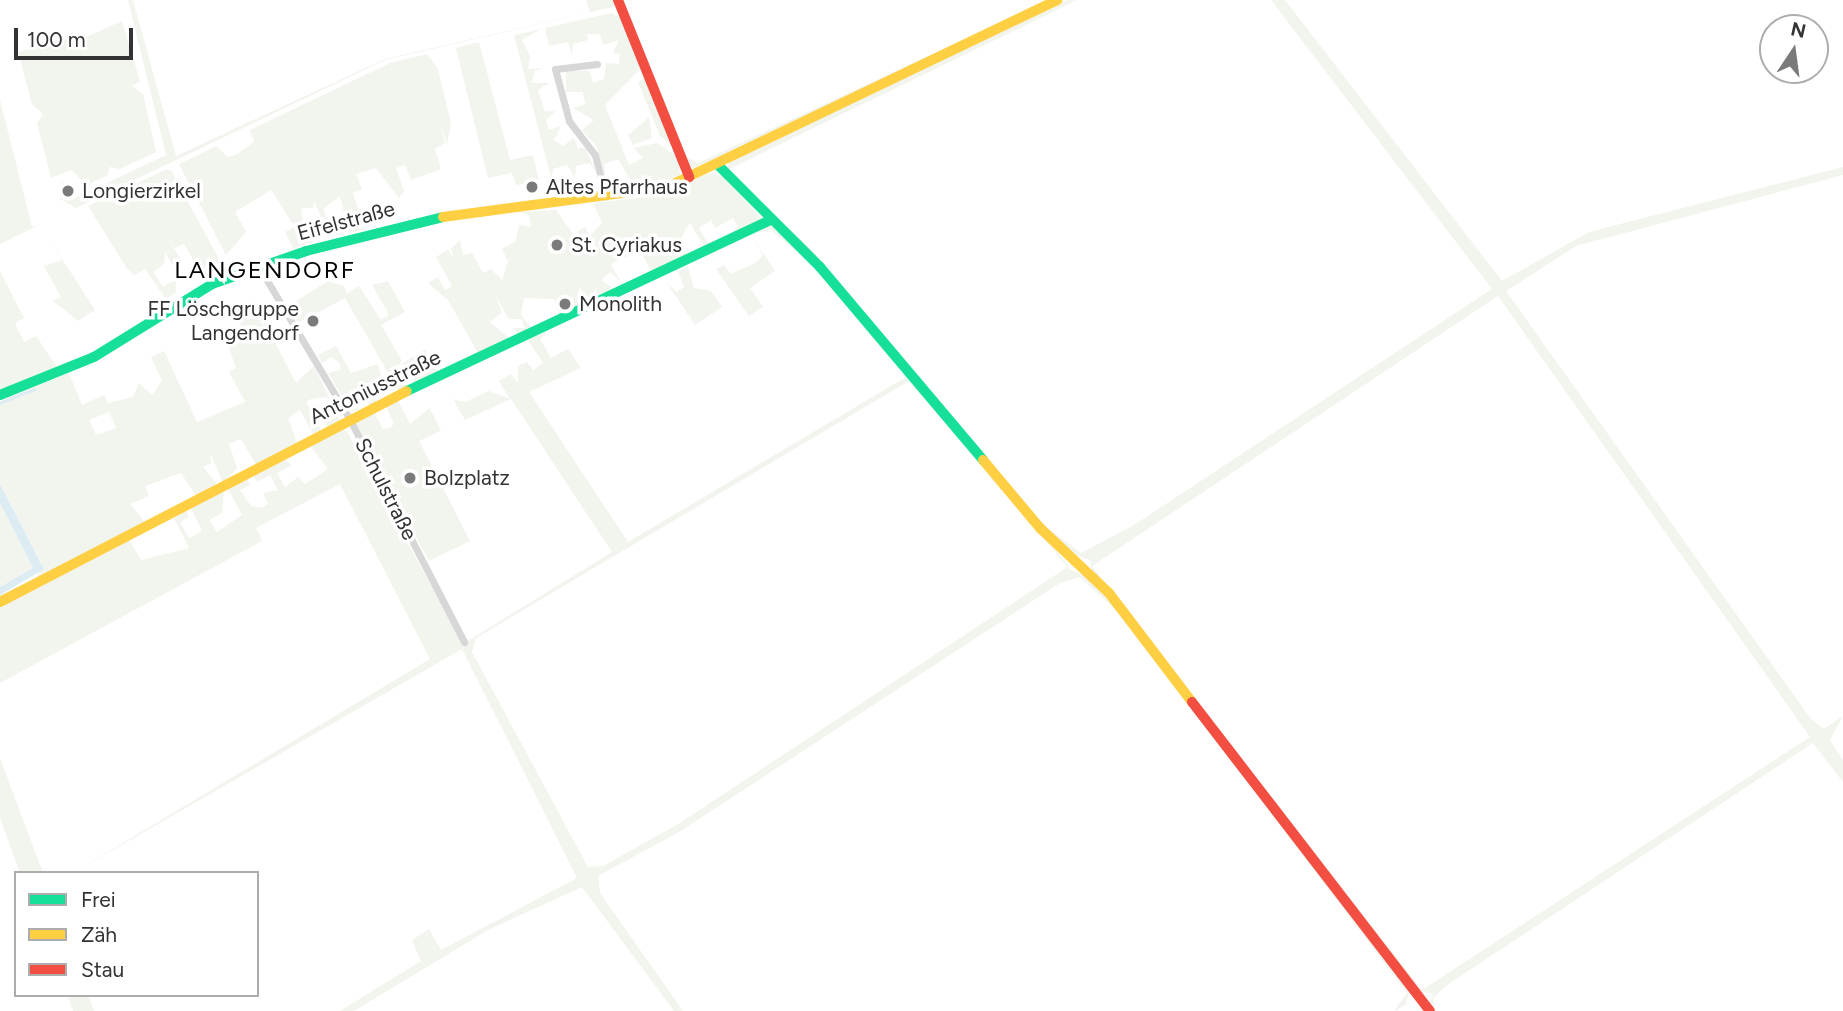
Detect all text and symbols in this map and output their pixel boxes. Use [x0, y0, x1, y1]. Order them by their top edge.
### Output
scale bar [18, 14, 136, 58]
north arrow [1759, 14, 1829, 84]
text: N [1789, 17, 1808, 43]
text: 100 m [27, 27, 86, 52]
place label: Altes Pfarrhaus [546, 174, 688, 200]
place label: Longierzirkel [82, 178, 201, 204]
marker: Altes Pfarrhaus [524, 179, 540, 195]
marker: Longierzirkel [60, 183, 76, 199]
street label: Eifelstraße [294, 196, 398, 246]
place label: St. Cyriakus [571, 232, 682, 258]
marker: St. Cyriakus [549, 237, 565, 253]
district label: LANGENDORF [175, 256, 355, 284]
place label: Monolith [579, 291, 662, 317]
place label: FF Löschgruppe Langendorf [148, 296, 299, 346]
marker: Monolith [557, 296, 573, 312]
marker: FF Löschgruppe Langendorf [305, 313, 321, 329]
street label: Antoniusstraße [305, 344, 445, 430]
street label: Schulstraße [350, 434, 422, 544]
place label: Bolzplatz [424, 465, 510, 491]
marker: Bolzplatz [402, 470, 418, 486]
legend [14, 871, 259, 997]
text: Frei [81, 887, 116, 912]
text: Zäh [81, 922, 117, 947]
text: Stau [81, 957, 124, 982]

